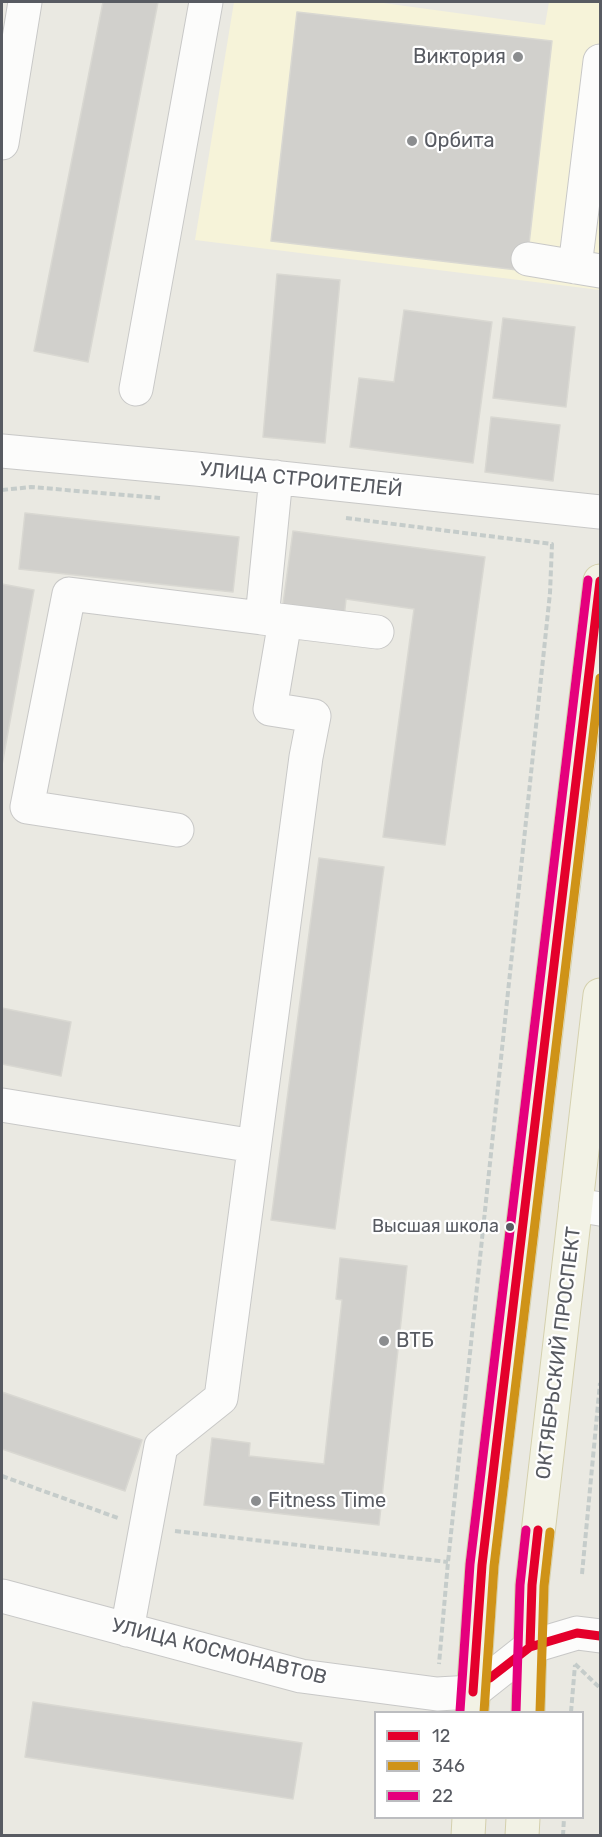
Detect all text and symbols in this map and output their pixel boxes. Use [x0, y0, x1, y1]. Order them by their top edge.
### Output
place label: Виктория [413, 45, 506, 69]
marker: Виктория [511, 50, 525, 64]
place label: Орбита [424, 129, 495, 153]
marker: Орбита [405, 134, 419, 148]
street label: УЛИЦА СТРОИТЕЛЕЙ [198, 457, 404, 503]
place label: Высшая школа [372, 1216, 499, 1238]
marker: Высшая школа [504, 1221, 516, 1233]
street label: ОКТЯБРЬСКИЙ ПРОСПЕКТ [532, 1225, 586, 1481]
place label: ВТБ [396, 1329, 434, 1353]
marker: ВТБ [377, 1334, 391, 1348]
place label: Fitness Time [268, 1489, 386, 1513]
marker: Fitness Time [249, 1494, 263, 1508]
street label: УЛИЦА КОСМОНАВТОВ [109, 1614, 329, 1690]
legend [374, 1711, 584, 1819]
text: 12 [432, 1725, 450, 1747]
text: 346 [432, 1755, 465, 1777]
text: 22 [432, 1785, 453, 1807]

